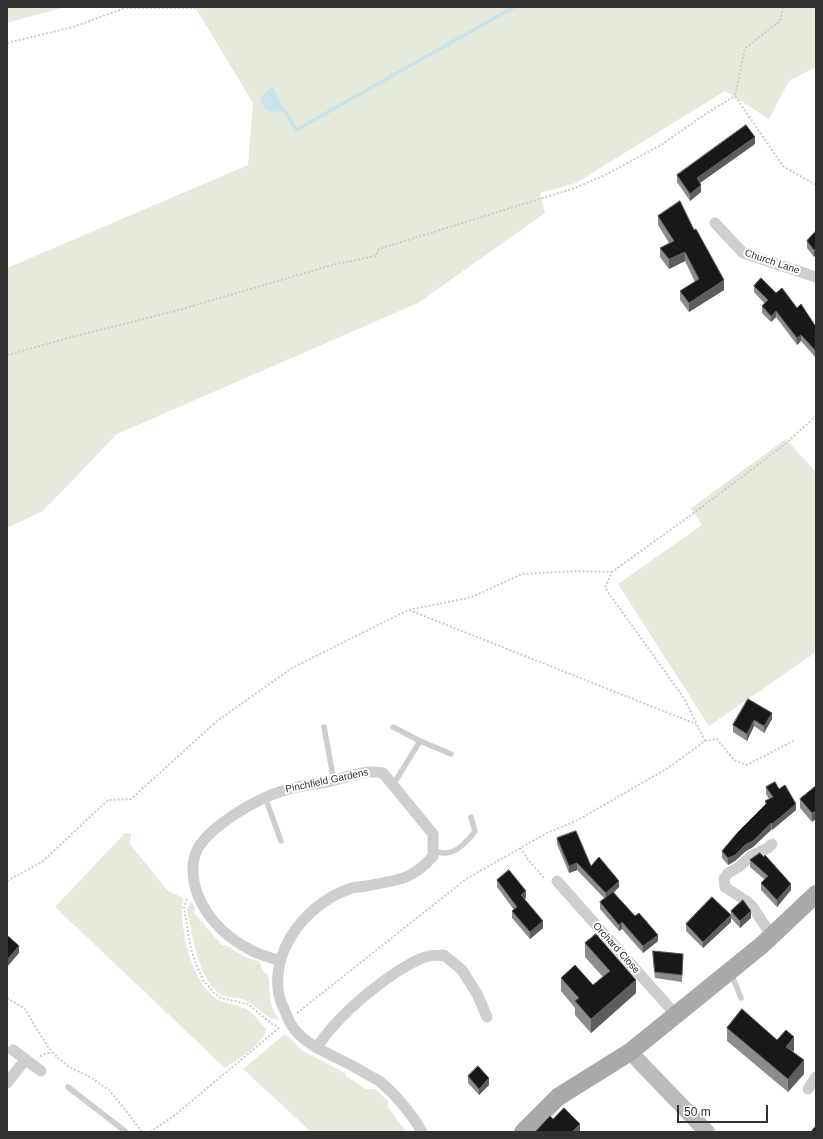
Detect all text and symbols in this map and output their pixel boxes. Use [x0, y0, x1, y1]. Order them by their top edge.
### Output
street label: Church Lane [743, 247, 801, 277]
street label: Pinchfield Gardens [284, 766, 370, 796]
street label: Orchard Close [590, 920, 642, 976]
scale bar [679, 1097, 770, 1123]
text: 50 m [684, 1105, 711, 1119]

